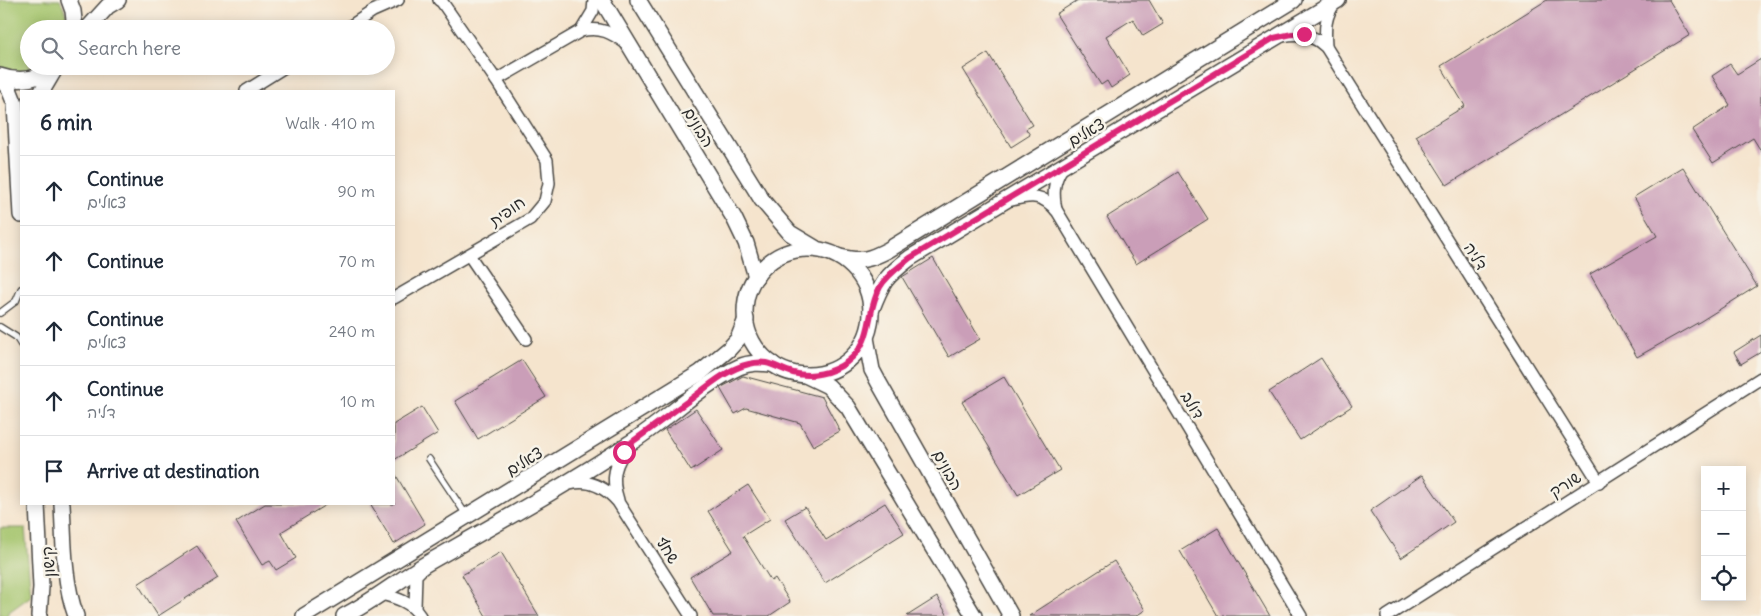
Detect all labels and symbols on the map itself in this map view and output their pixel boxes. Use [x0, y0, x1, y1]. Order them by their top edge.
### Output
route end [1293, 23, 1316, 46]
street label: הבונים [679, 103, 719, 151]
street label: צאלים [1064, 113, 1108, 151]
street label: חופית [484, 192, 529, 231]
street label: דליה [1460, 238, 1492, 274]
street label: דולב [1177, 387, 1209, 423]
route start [613, 441, 636, 464]
street label: צאלים [502, 442, 546, 480]
street label: הבונים [929, 446, 967, 494]
street label: שורק [1545, 467, 1585, 501]
street label: שחף [652, 533, 684, 567]
street label: קישון [37, 546, 60, 578]

